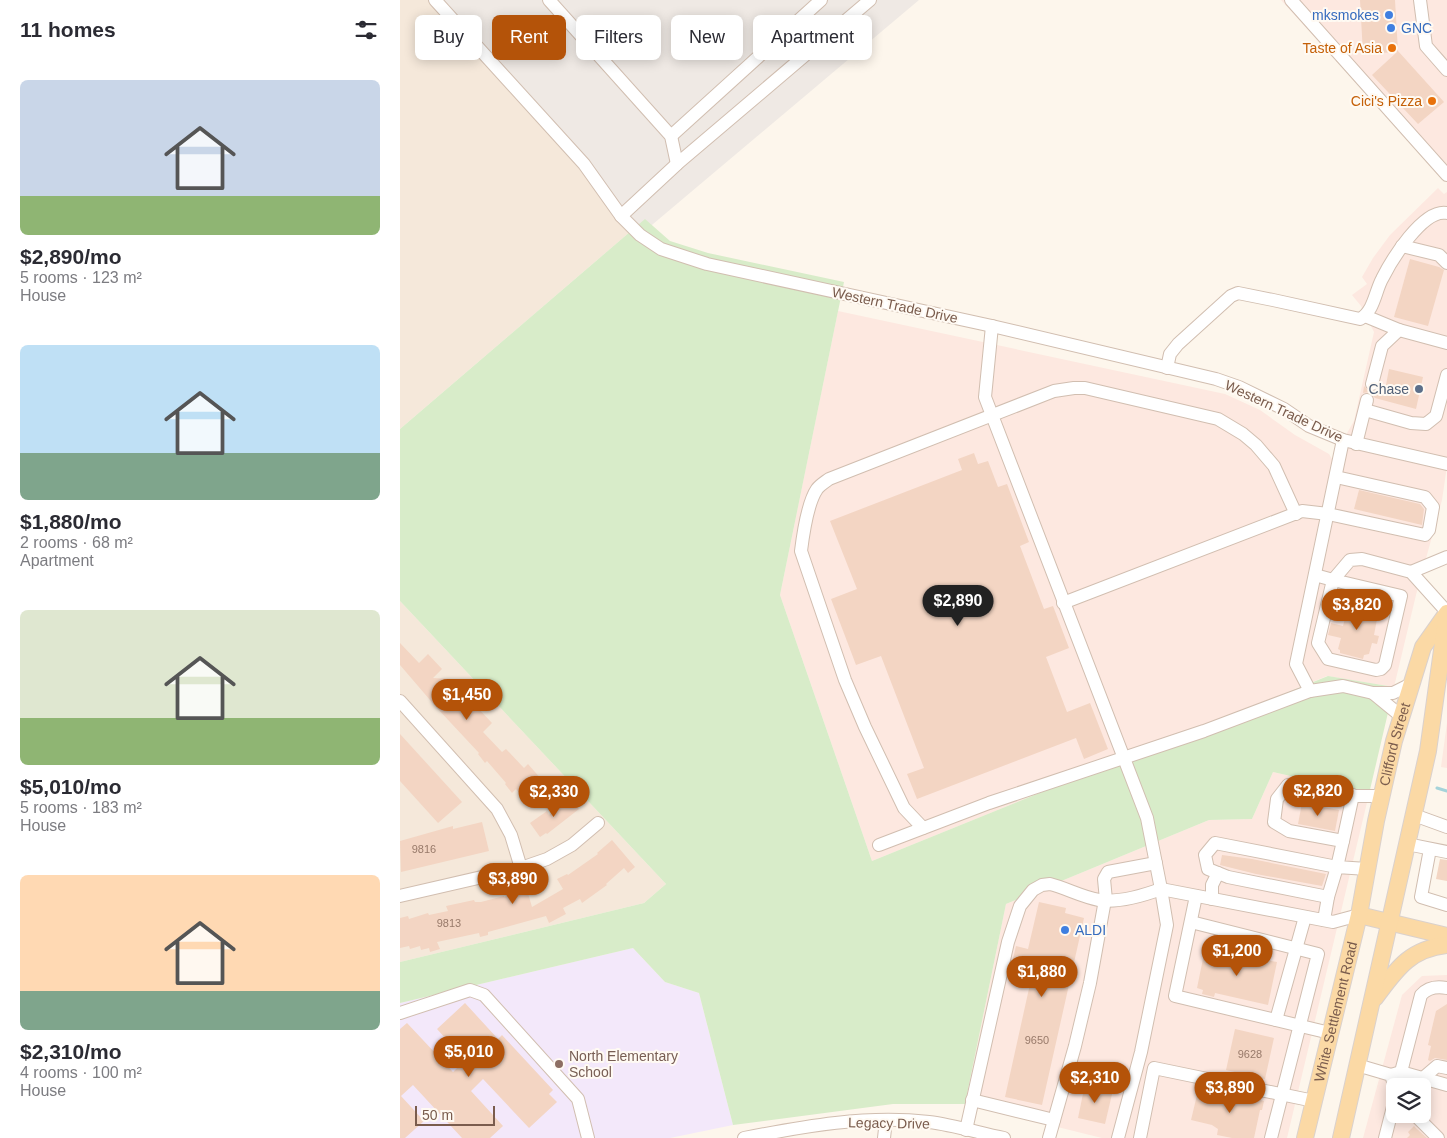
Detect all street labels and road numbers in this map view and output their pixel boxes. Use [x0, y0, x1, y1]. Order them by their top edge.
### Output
street label: Western Trade Drive [831, 284, 960, 326]
street label: Western Trade Drive [1223, 377, 1346, 445]
street label: Clifford Street [1376, 701, 1413, 787]
street label: White Settlement Road [1311, 940, 1360, 1084]
street label: Legacy Drive [848, 1114, 930, 1132]

